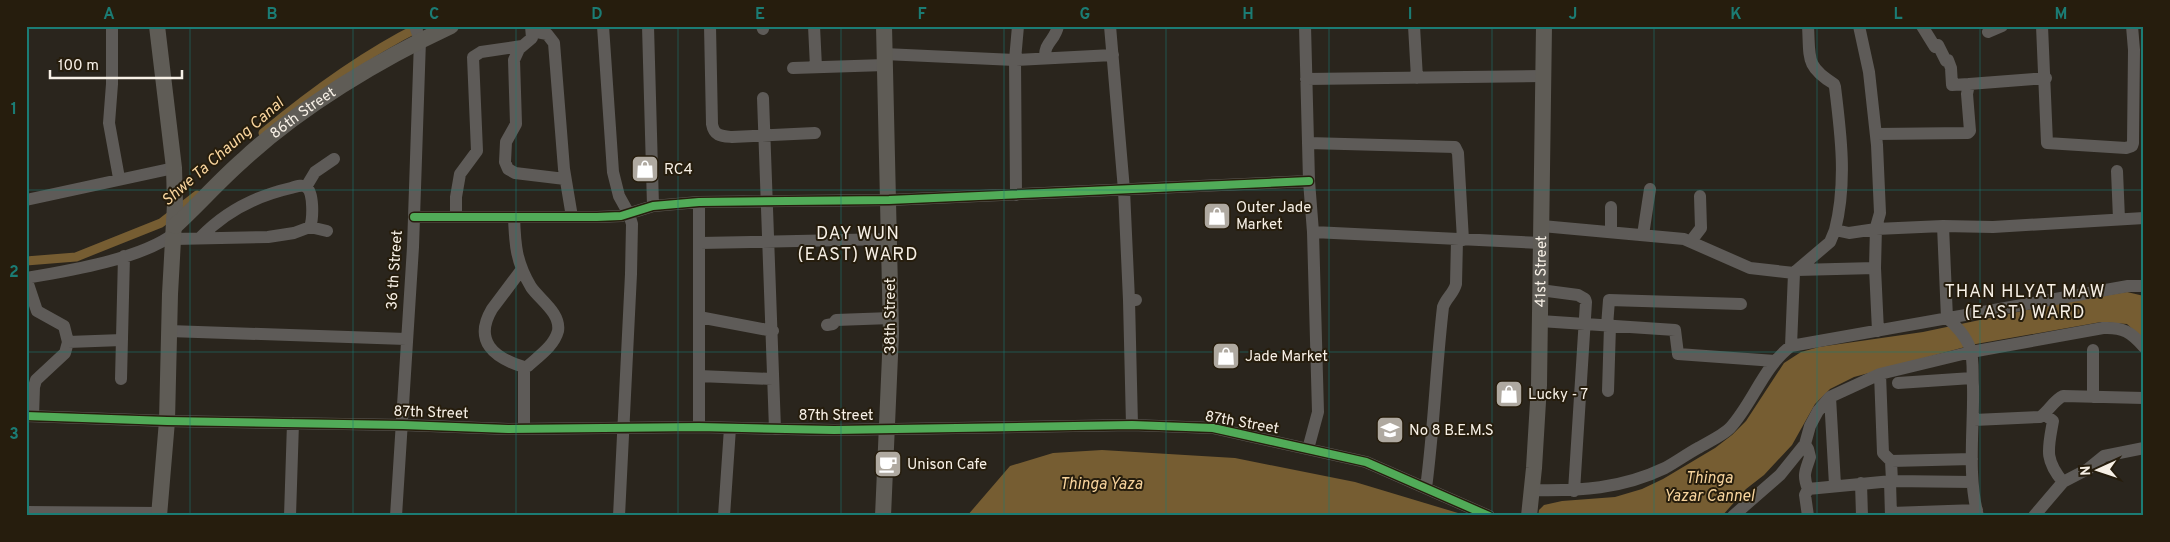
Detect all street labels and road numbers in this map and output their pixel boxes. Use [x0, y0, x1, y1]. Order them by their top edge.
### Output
street label: 86th Street [267, 84, 340, 144]
street label: 36 th Street [383, 229, 408, 311]
street label: 41st Street [1532, 235, 1552, 308]
street label: 38th Street [882, 278, 901, 354]
street label: 87th Street [393, 403, 469, 424]
street label: 87th Street [798, 407, 874, 426]
street label: 87th Street [1203, 408, 1280, 439]

